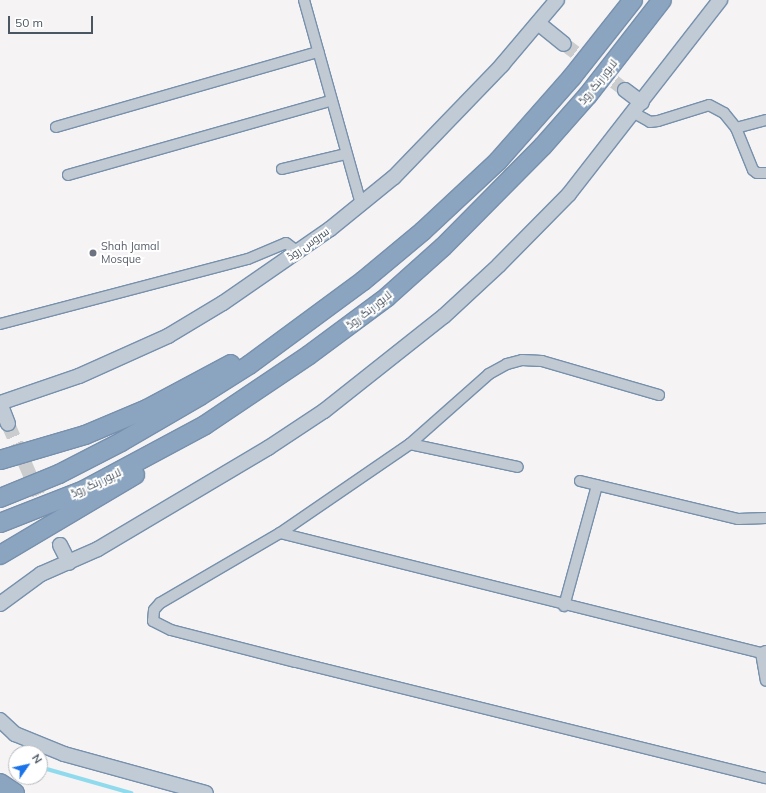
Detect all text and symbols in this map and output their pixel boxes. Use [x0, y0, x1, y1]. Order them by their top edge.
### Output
scale bar [10, 8, 95, 34]
text: 50 m [15, 15, 43, 30]
street label: لاہور رنگ روڈ [576, 57, 620, 107]
street label: سروس روڈ [284, 225, 332, 263]
place label: Shah Jamal Mosque [101, 240, 159, 266]
marker: Shah Jamal Mosque [88, 248, 98, 258]
street label: لاہور رنگ روڈ [344, 288, 394, 332]
street label: لاہور رنگ روڈ [69, 466, 123, 500]
north arrow [8, 745, 48, 785]
text: N [29, 751, 45, 766]

